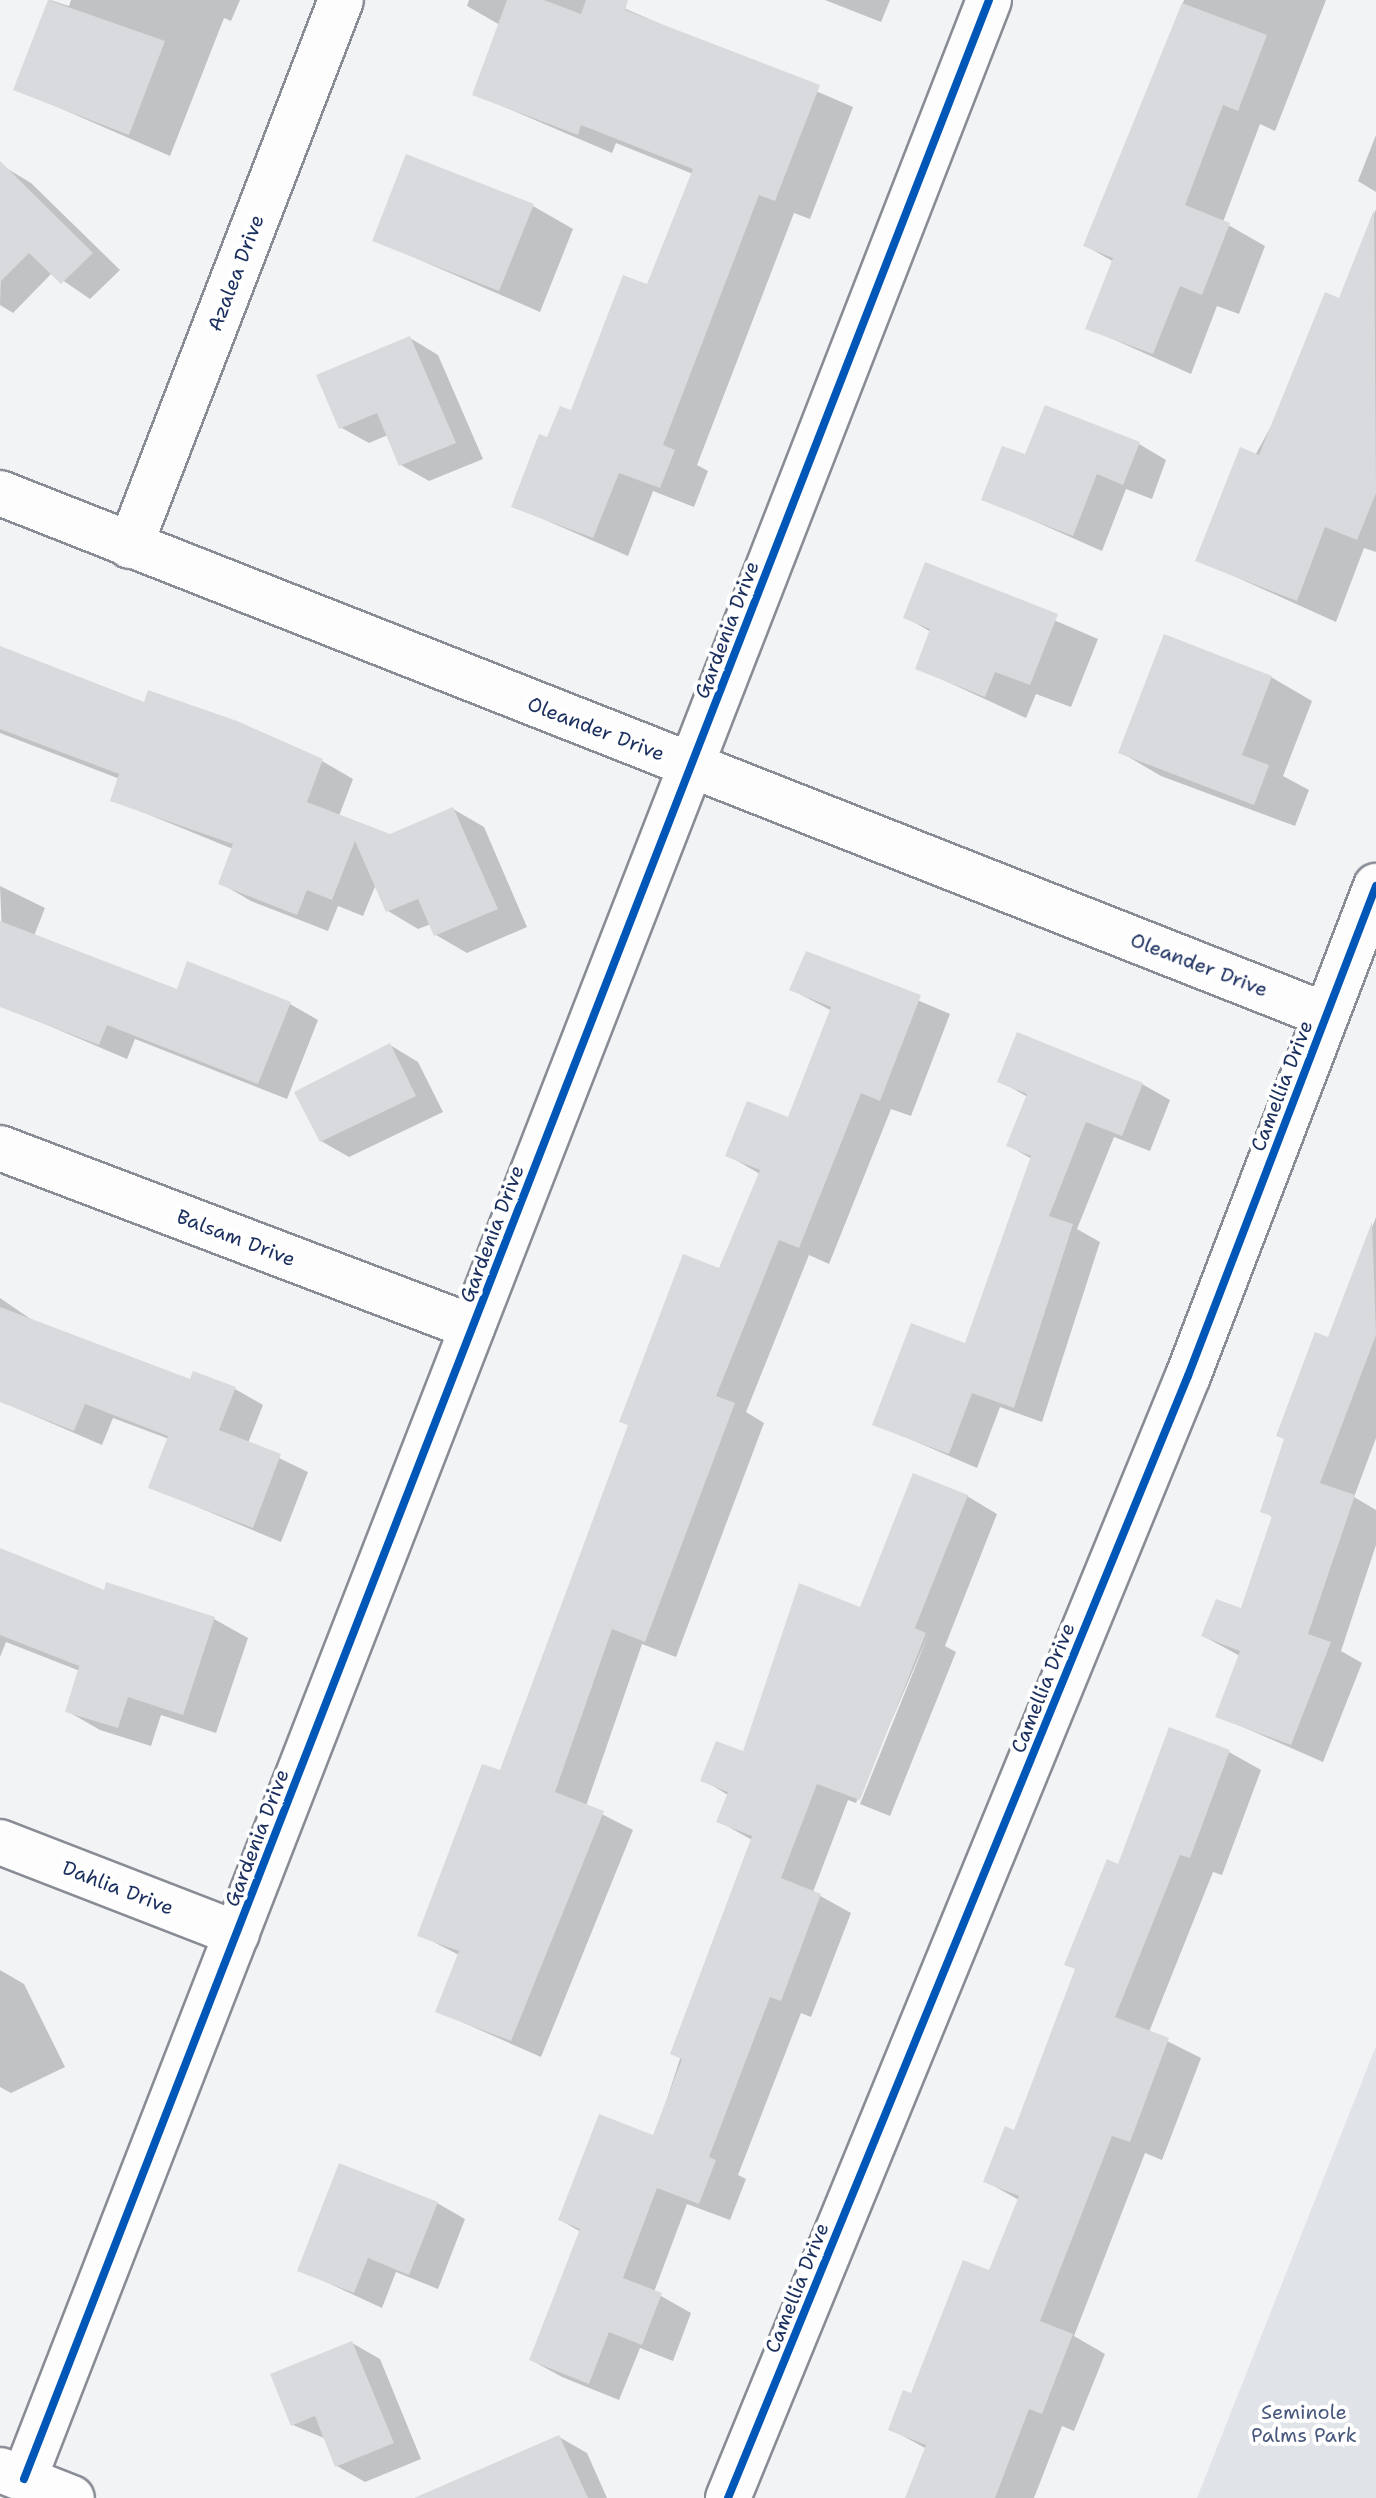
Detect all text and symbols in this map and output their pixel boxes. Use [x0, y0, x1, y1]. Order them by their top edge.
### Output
street label: Azalea Drive [203, 211, 269, 335]
street label: Gardenia Drive [690, 558, 764, 702]
street label: Oleander Drive [524, 692, 668, 766]
street label: Oleander Drive [1127, 928, 1271, 1002]
street label: Camellia Drive [1246, 1017, 1318, 1155]
street label: Gardenia Drive [455, 1162, 529, 1306]
street label: Balsam Drive [173, 1204, 299, 1272]
street label: Camellia Drive [1006, 1619, 1080, 1757]
street label: Gardenia Drive [220, 1766, 294, 1910]
street label: Dahlia Drive [59, 1856, 177, 1920]
street label: Camellia Drive [760, 2219, 834, 2357]
park label: Seminole Palms Park [1251, 2400, 1357, 2447]

